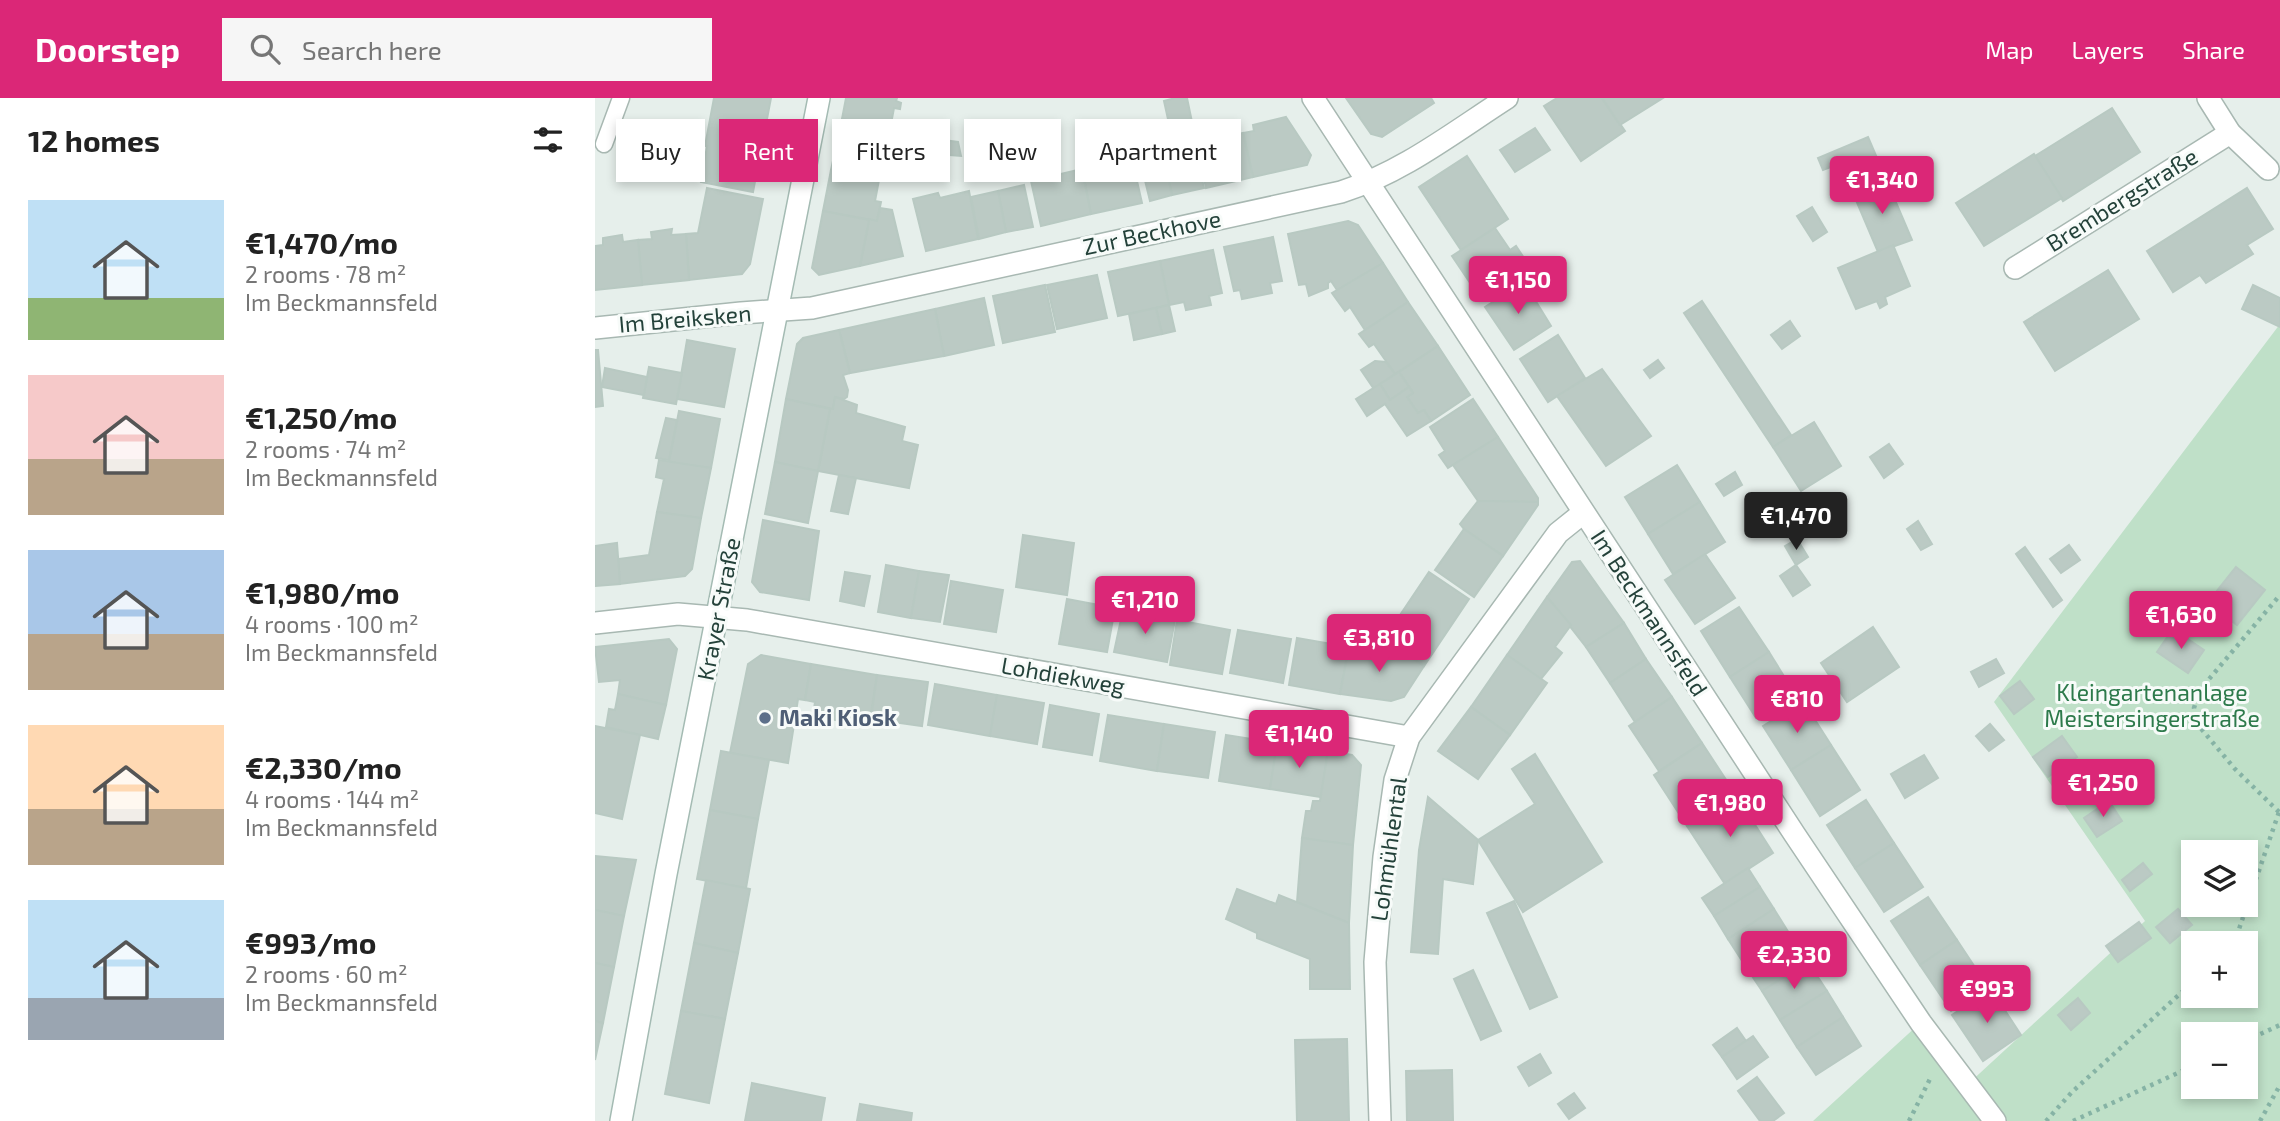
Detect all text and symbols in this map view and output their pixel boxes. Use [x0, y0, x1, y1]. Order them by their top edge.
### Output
search box [222, 18, 712, 81]
text: Doorstep [35, 29, 180, 69]
icon: search [246, 30, 284, 68]
text: Search here [302, 34, 442, 65]
text: Map [1985, 35, 2033, 64]
text: Layers [2071, 35, 2144, 64]
text: Share [2182, 35, 2245, 64]
chip: Buy [616, 119, 705, 182]
chip: Rent [719, 119, 818, 182]
chip: Filters [832, 119, 950, 182]
chip: New [964, 119, 1061, 182]
chip: Apartment [1075, 119, 1241, 182]
icon: filters [529, 121, 567, 159]
text: 12 homes [28, 122, 160, 158]
street label: Brembergstraße [2041, 141, 2202, 257]
pin: €1,340 [1825, 156, 1939, 216]
text: €1,340 [1846, 165, 1918, 193]
street label: Zur Beckhove [1080, 204, 1223, 260]
text: €1,470/mo [245, 224, 398, 260]
icon: home [84, 228, 168, 312]
pin: €1,150 [1461, 256, 1575, 316]
text: 2 rooms · 78 m² [245, 260, 406, 288]
text: €1,150 [1485, 265, 1551, 293]
text: Im Beckmannsfeld [245, 288, 438, 316]
street label: Im Breiksken [617, 298, 752, 338]
text: €1,250/mo [245, 399, 397, 435]
icon: home [84, 403, 168, 487]
text: 2 rooms · 74 m² [245, 435, 406, 463]
text: Im Beckmannsfeld [245, 463, 438, 491]
pin: €1,470 [1739, 492, 1853, 552]
text: €1,470 [1760, 501, 1832, 529]
street label: Im Beckmannsfeld [1586, 524, 1714, 701]
street label: Krayer Straße [690, 535, 746, 683]
text: €1,980/mo [245, 574, 400, 610]
pin: €1,210 [1088, 576, 1202, 636]
icon: home [84, 578, 168, 662]
text: €1,210 [1111, 585, 1179, 613]
pin: €1,630 [2124, 592, 2238, 651]
text: €1,630 [2145, 600, 2217, 628]
text: 4 rooms · 100 m² [245, 610, 419, 638]
pin: €3,810 [1322, 614, 1436, 674]
text: €3,810 [1343, 623, 1415, 651]
text: Im Beckmannsfeld [245, 638, 438, 666]
street label: Lohdiekweg [999, 650, 1127, 700]
pin: €810 [1756, 676, 1838, 735]
park label: Kleingartenanlage Meistersingerstraße [2044, 678, 2260, 732]
text: €810 [1770, 684, 1824, 712]
place label: Maki Kiosk [779, 703, 897, 731]
marker: Maki Kiosk [757, 710, 773, 726]
pin: €1,140 [1242, 710, 1356, 770]
text: €1,140 [1265, 719, 1333, 747]
text: €2,330/mo [245, 749, 402, 785]
icon: home [84, 753, 168, 837]
pin: €1,250 [2046, 760, 2160, 819]
text: €1,250 [2068, 768, 2138, 796]
street label: Lohmühlental [1364, 775, 1412, 923]
pin: €1,980 [1673, 780, 1787, 839]
text: 4 rooms · 144 m² [245, 785, 419, 813]
text: €1,980 [1694, 788, 1766, 816]
text: Im Beckmannsfeld [245, 813, 438, 841]
map controls [2181, 840, 2258, 1099]
button: layers [2181, 840, 2258, 917]
text: €993/mo [245, 924, 376, 960]
icon: home [84, 928, 168, 1012]
button: + [2181, 931, 2258, 1008]
pin: €2,330 [1737, 932, 1851, 991]
text: €2,330 [1757, 940, 1831, 968]
text: 2 rooms · 60 m² [245, 960, 407, 988]
pin: €993 [1946, 965, 2028, 1025]
text: €993 [1960, 974, 2014, 1002]
text: Im Beckmannsfeld [245, 988, 438, 1016]
button: − [2181, 1022, 2258, 1099]

